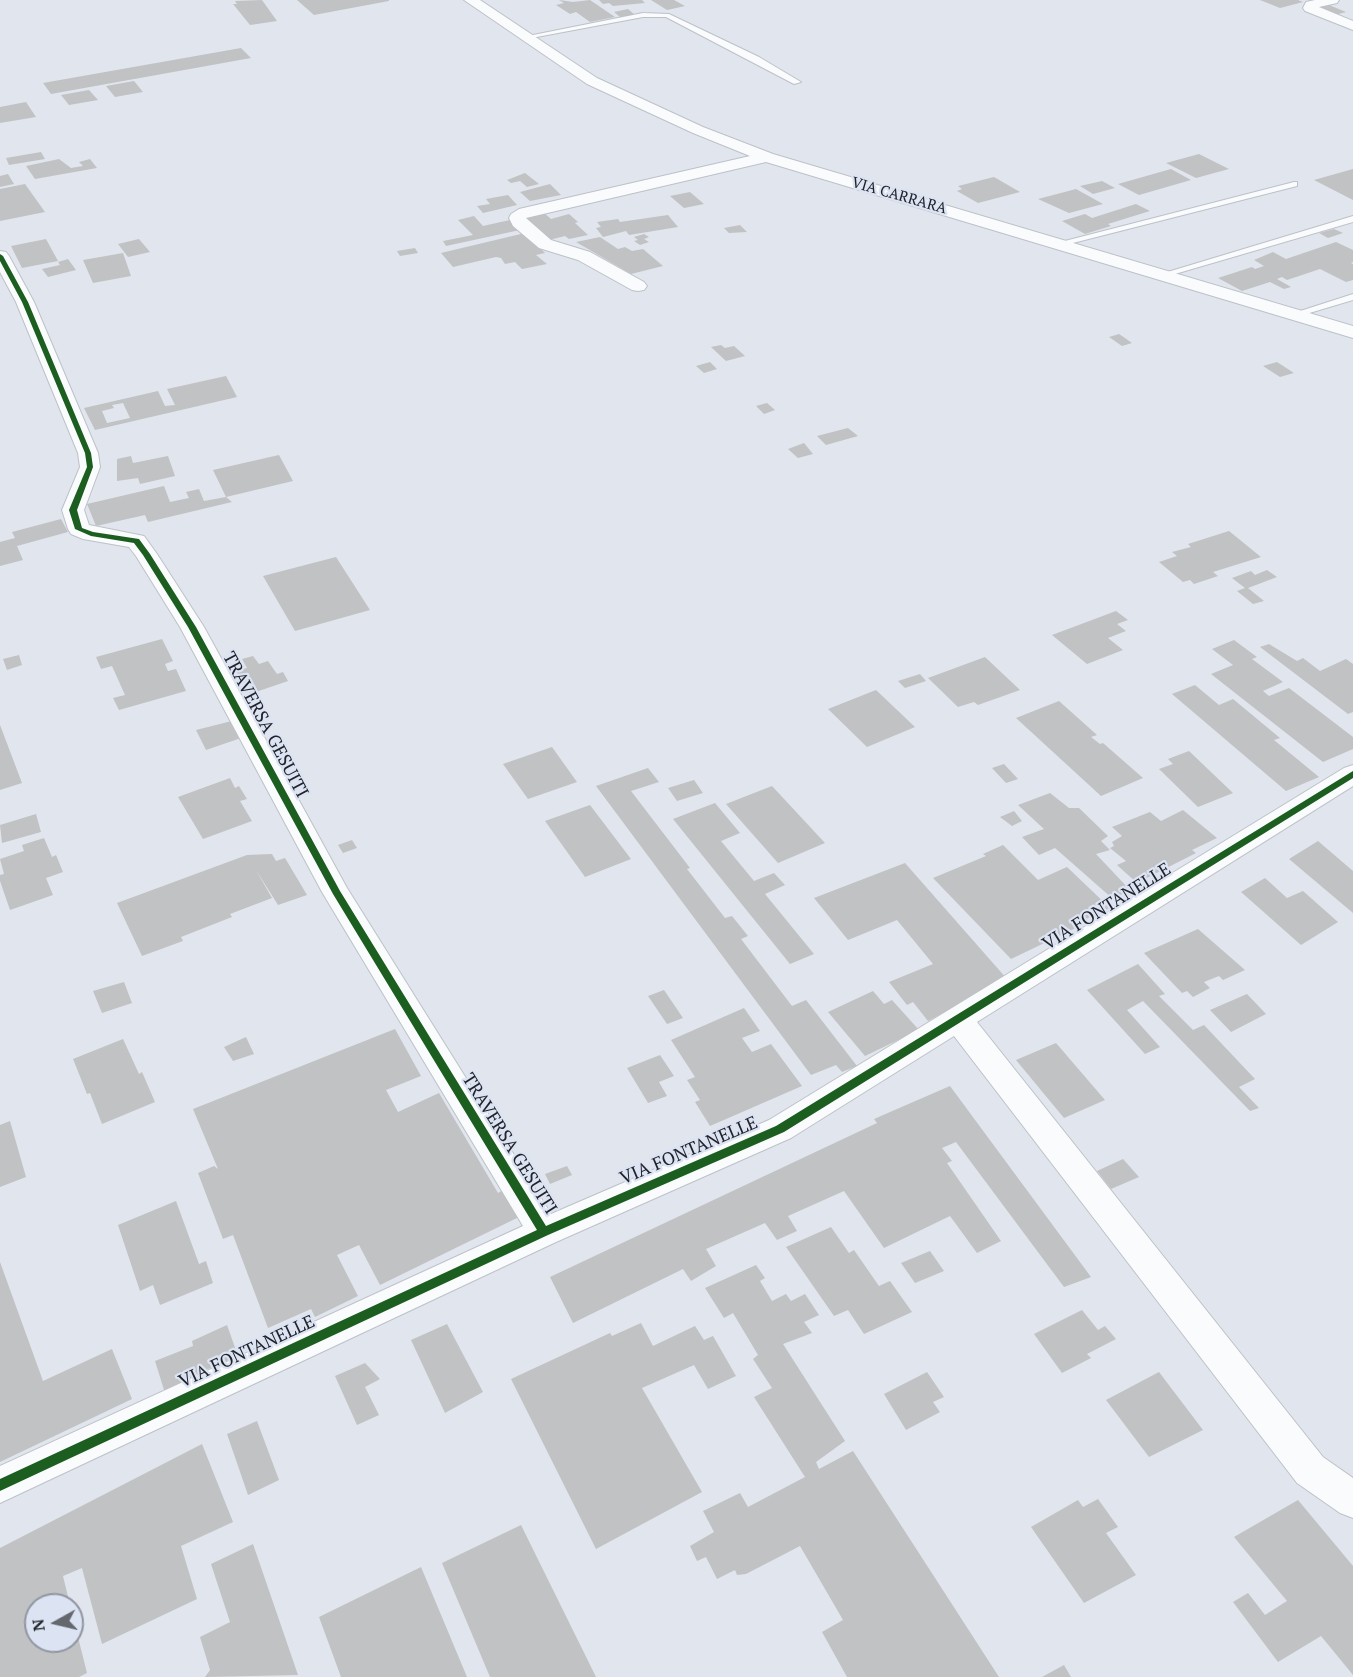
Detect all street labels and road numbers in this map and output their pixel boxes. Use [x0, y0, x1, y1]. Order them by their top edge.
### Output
street label: VIA CARRARA [849, 174, 949, 218]
street label: TRAVERSA GESUITI [217, 648, 313, 802]
street label: VIA FONTANELLE [1039, 859, 1175, 955]
street label: TRAVERSA GESUITI [457, 1070, 561, 1218]
street label: VIA FONTANELLE [617, 1112, 761, 1190]
street label: VIA FONTANELLE [176, 1311, 318, 1393]

